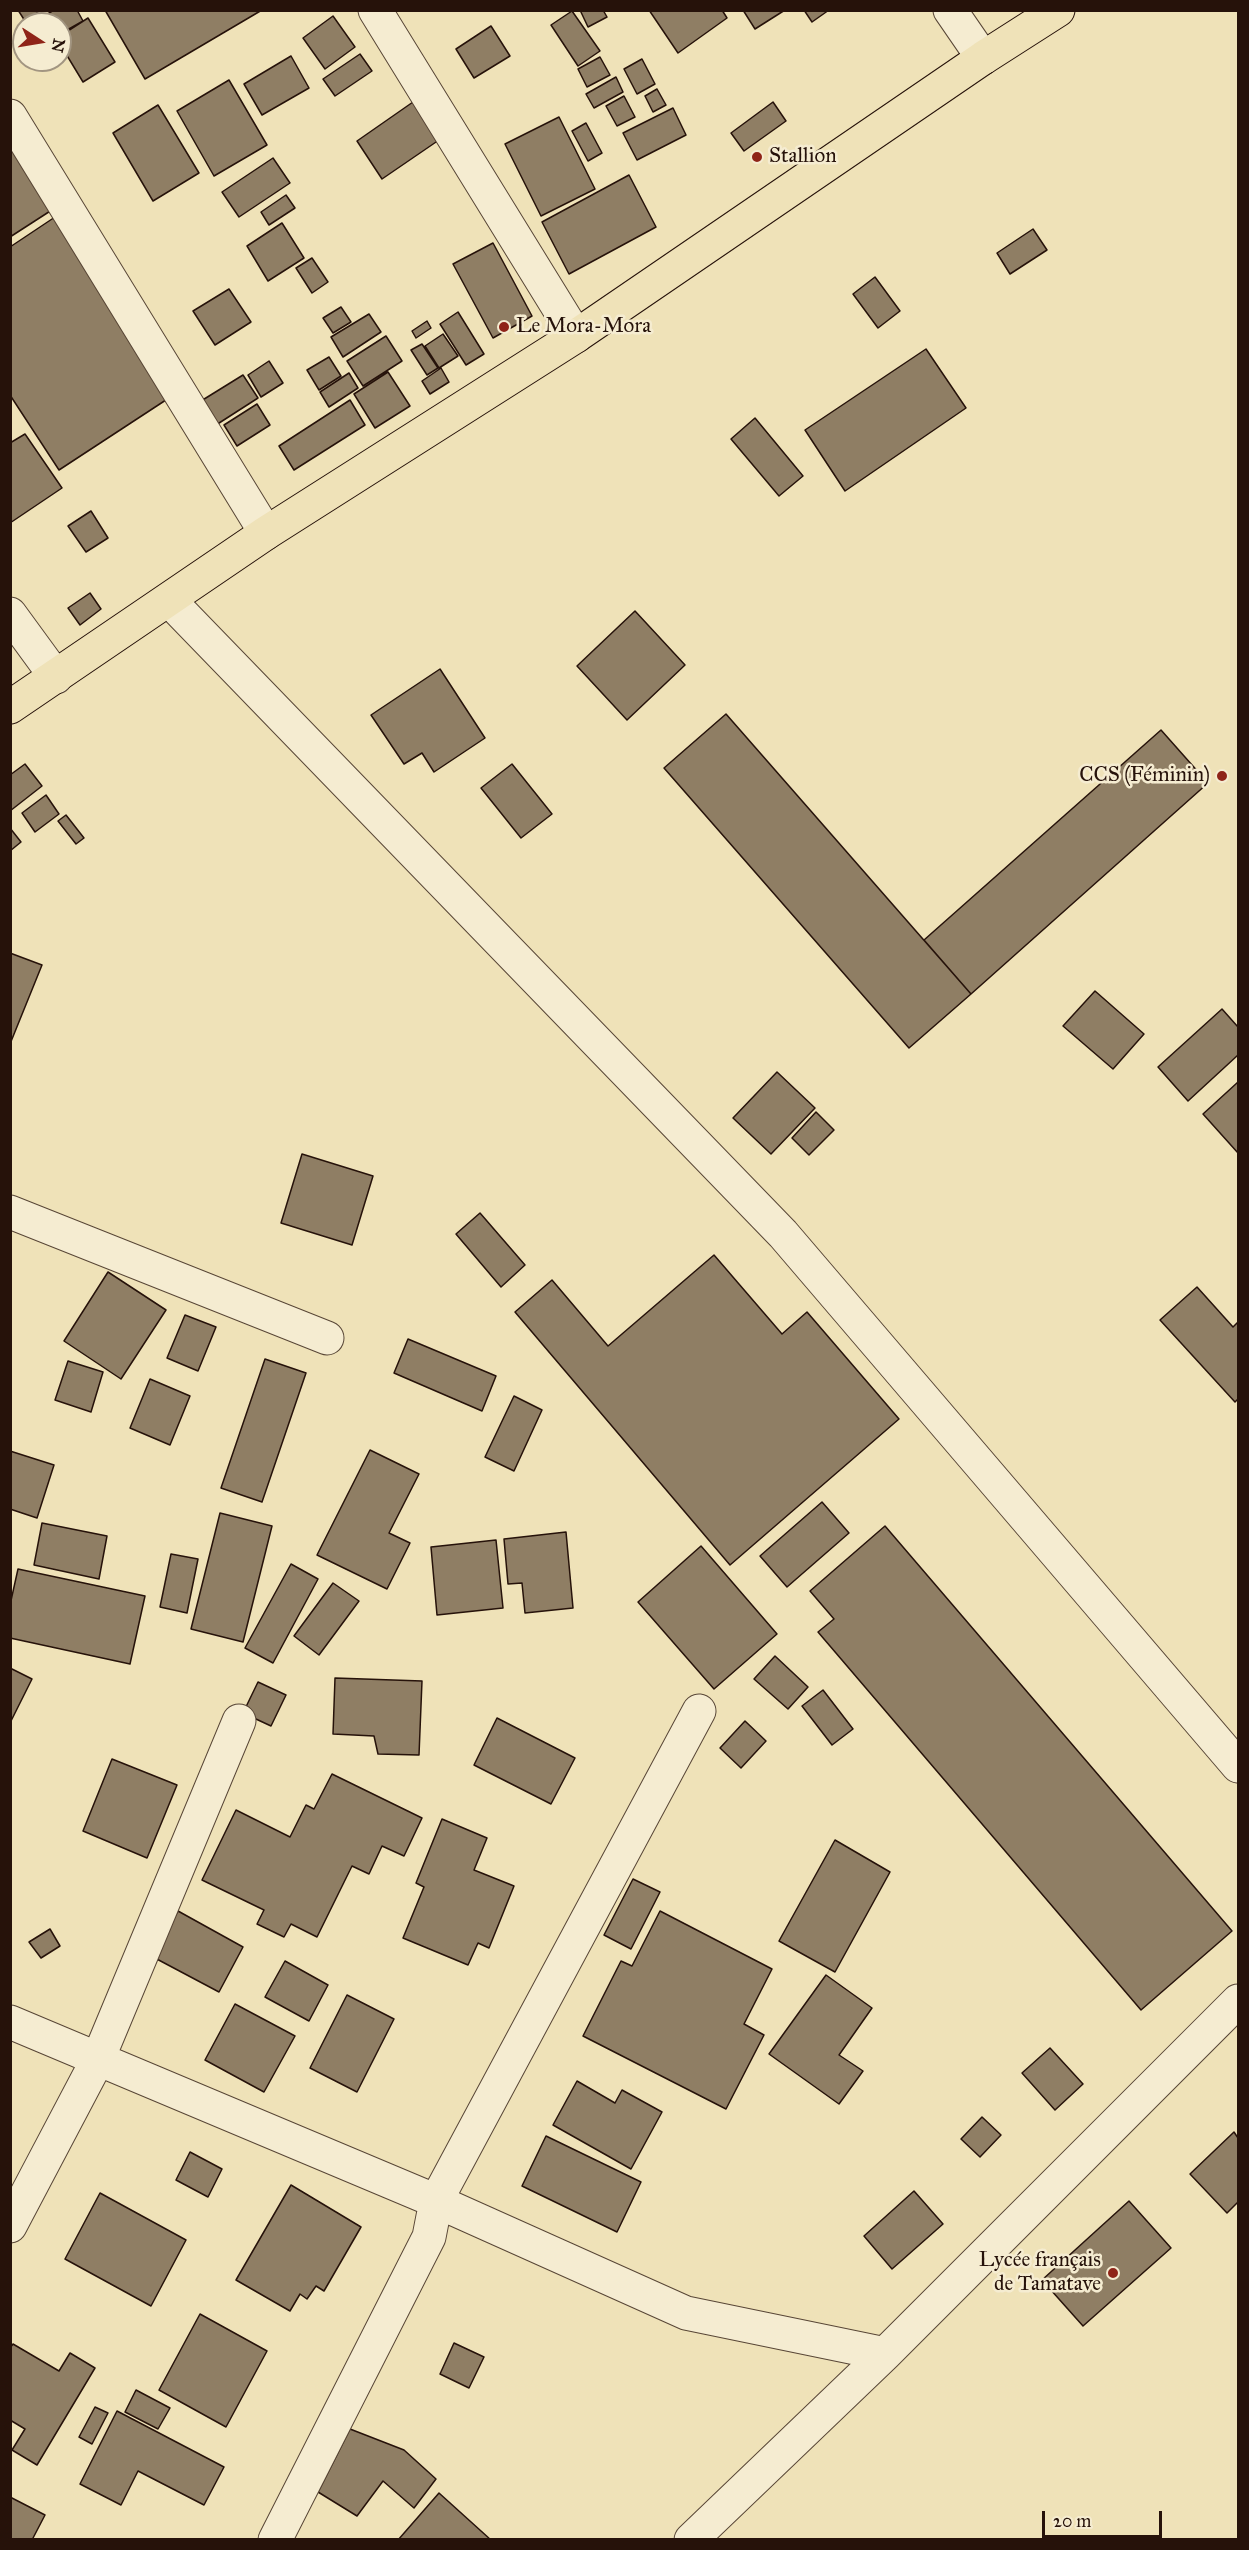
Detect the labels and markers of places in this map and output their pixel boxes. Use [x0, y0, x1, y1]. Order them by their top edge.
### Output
place label: Stallion [769, 144, 837, 170]
marker: Stallion [750, 150, 764, 164]
place label: Le Mora-Mora [516, 314, 651, 340]
marker: Le Mora-Mora [497, 320, 511, 334]
place label: CCS (Féminin) [1079, 763, 1210, 789]
marker: CCS (Féminin) [1215, 769, 1229, 783]
place label: Lycée français de Tamatave [979, 2248, 1101, 2298]
marker: Lycée français de Tamatave [1106, 2266, 1120, 2280]

